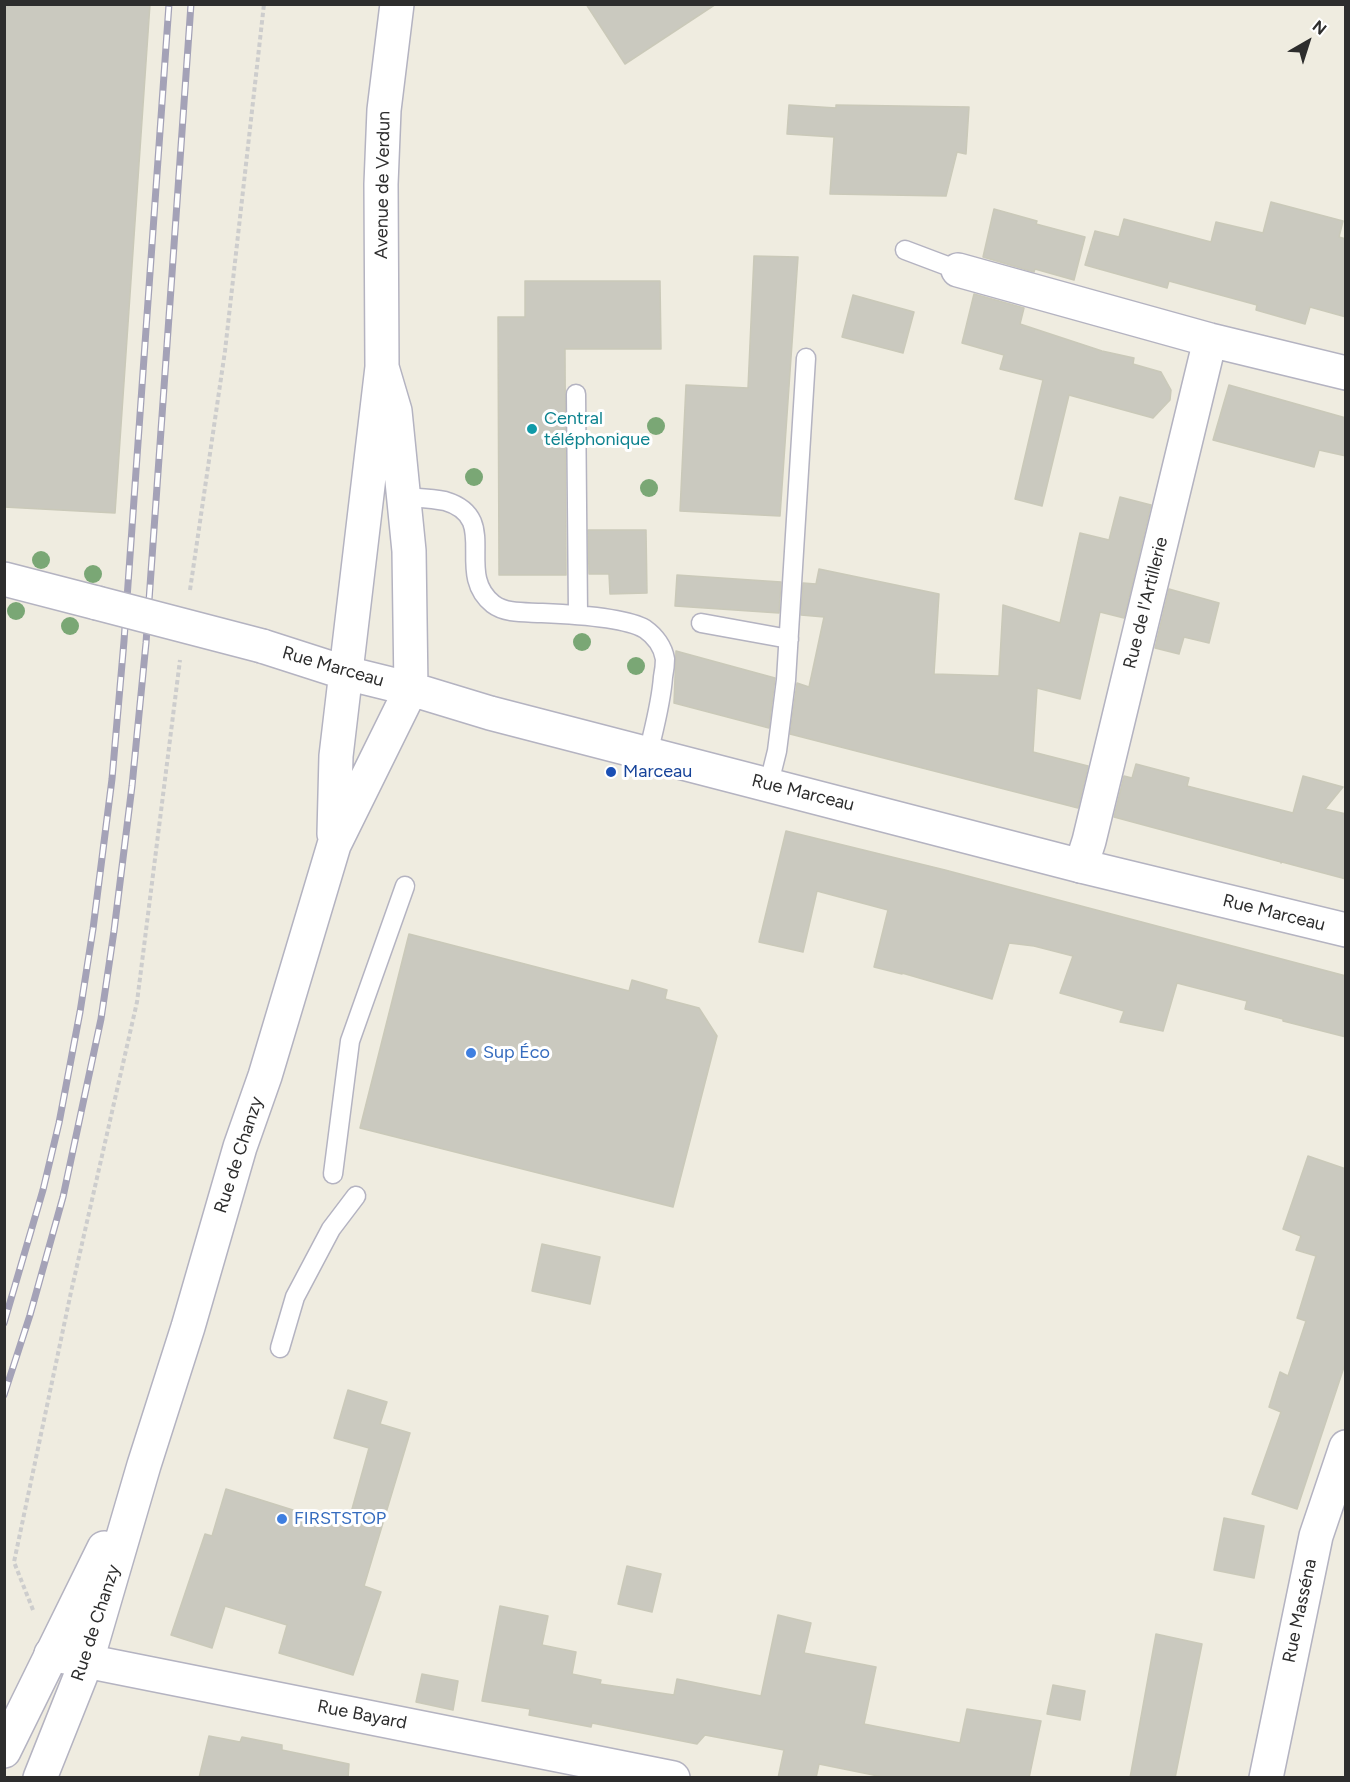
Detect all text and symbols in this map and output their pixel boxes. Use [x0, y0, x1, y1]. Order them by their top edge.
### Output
north arrow [1278, 12, 1338, 72]
text: N [1309, 16, 1330, 39]
street label: Avenue de Verdun [371, 111, 395, 259]
place label: Central téléphonique [544, 408, 650, 450]
marker: Central téléphonique [525, 422, 539, 436]
street label: Rue de l'Artillerie [1119, 535, 1173, 671]
street label: Rue Marceau [280, 642, 386, 692]
place label: Marceau [623, 761, 692, 783]
marker: Marceau [604, 765, 618, 779]
street label: Rue Marceau [750, 770, 856, 816]
street label: Rue Marceau [1221, 890, 1327, 936]
place label: Sup Éco [483, 1042, 550, 1064]
marker: Sup Éco [464, 1046, 478, 1060]
street label: Rue de Chanzy [210, 1094, 268, 1216]
place label: FIRSTSTOP [294, 1508, 386, 1530]
marker: FIRSTSTOP [275, 1512, 289, 1526]
street label: Rue Masséna [1278, 1557, 1322, 1665]
street label: Rue de Chanzy [67, 1562, 125, 1684]
street label: Rue Bayard [315, 1696, 409, 1734]

